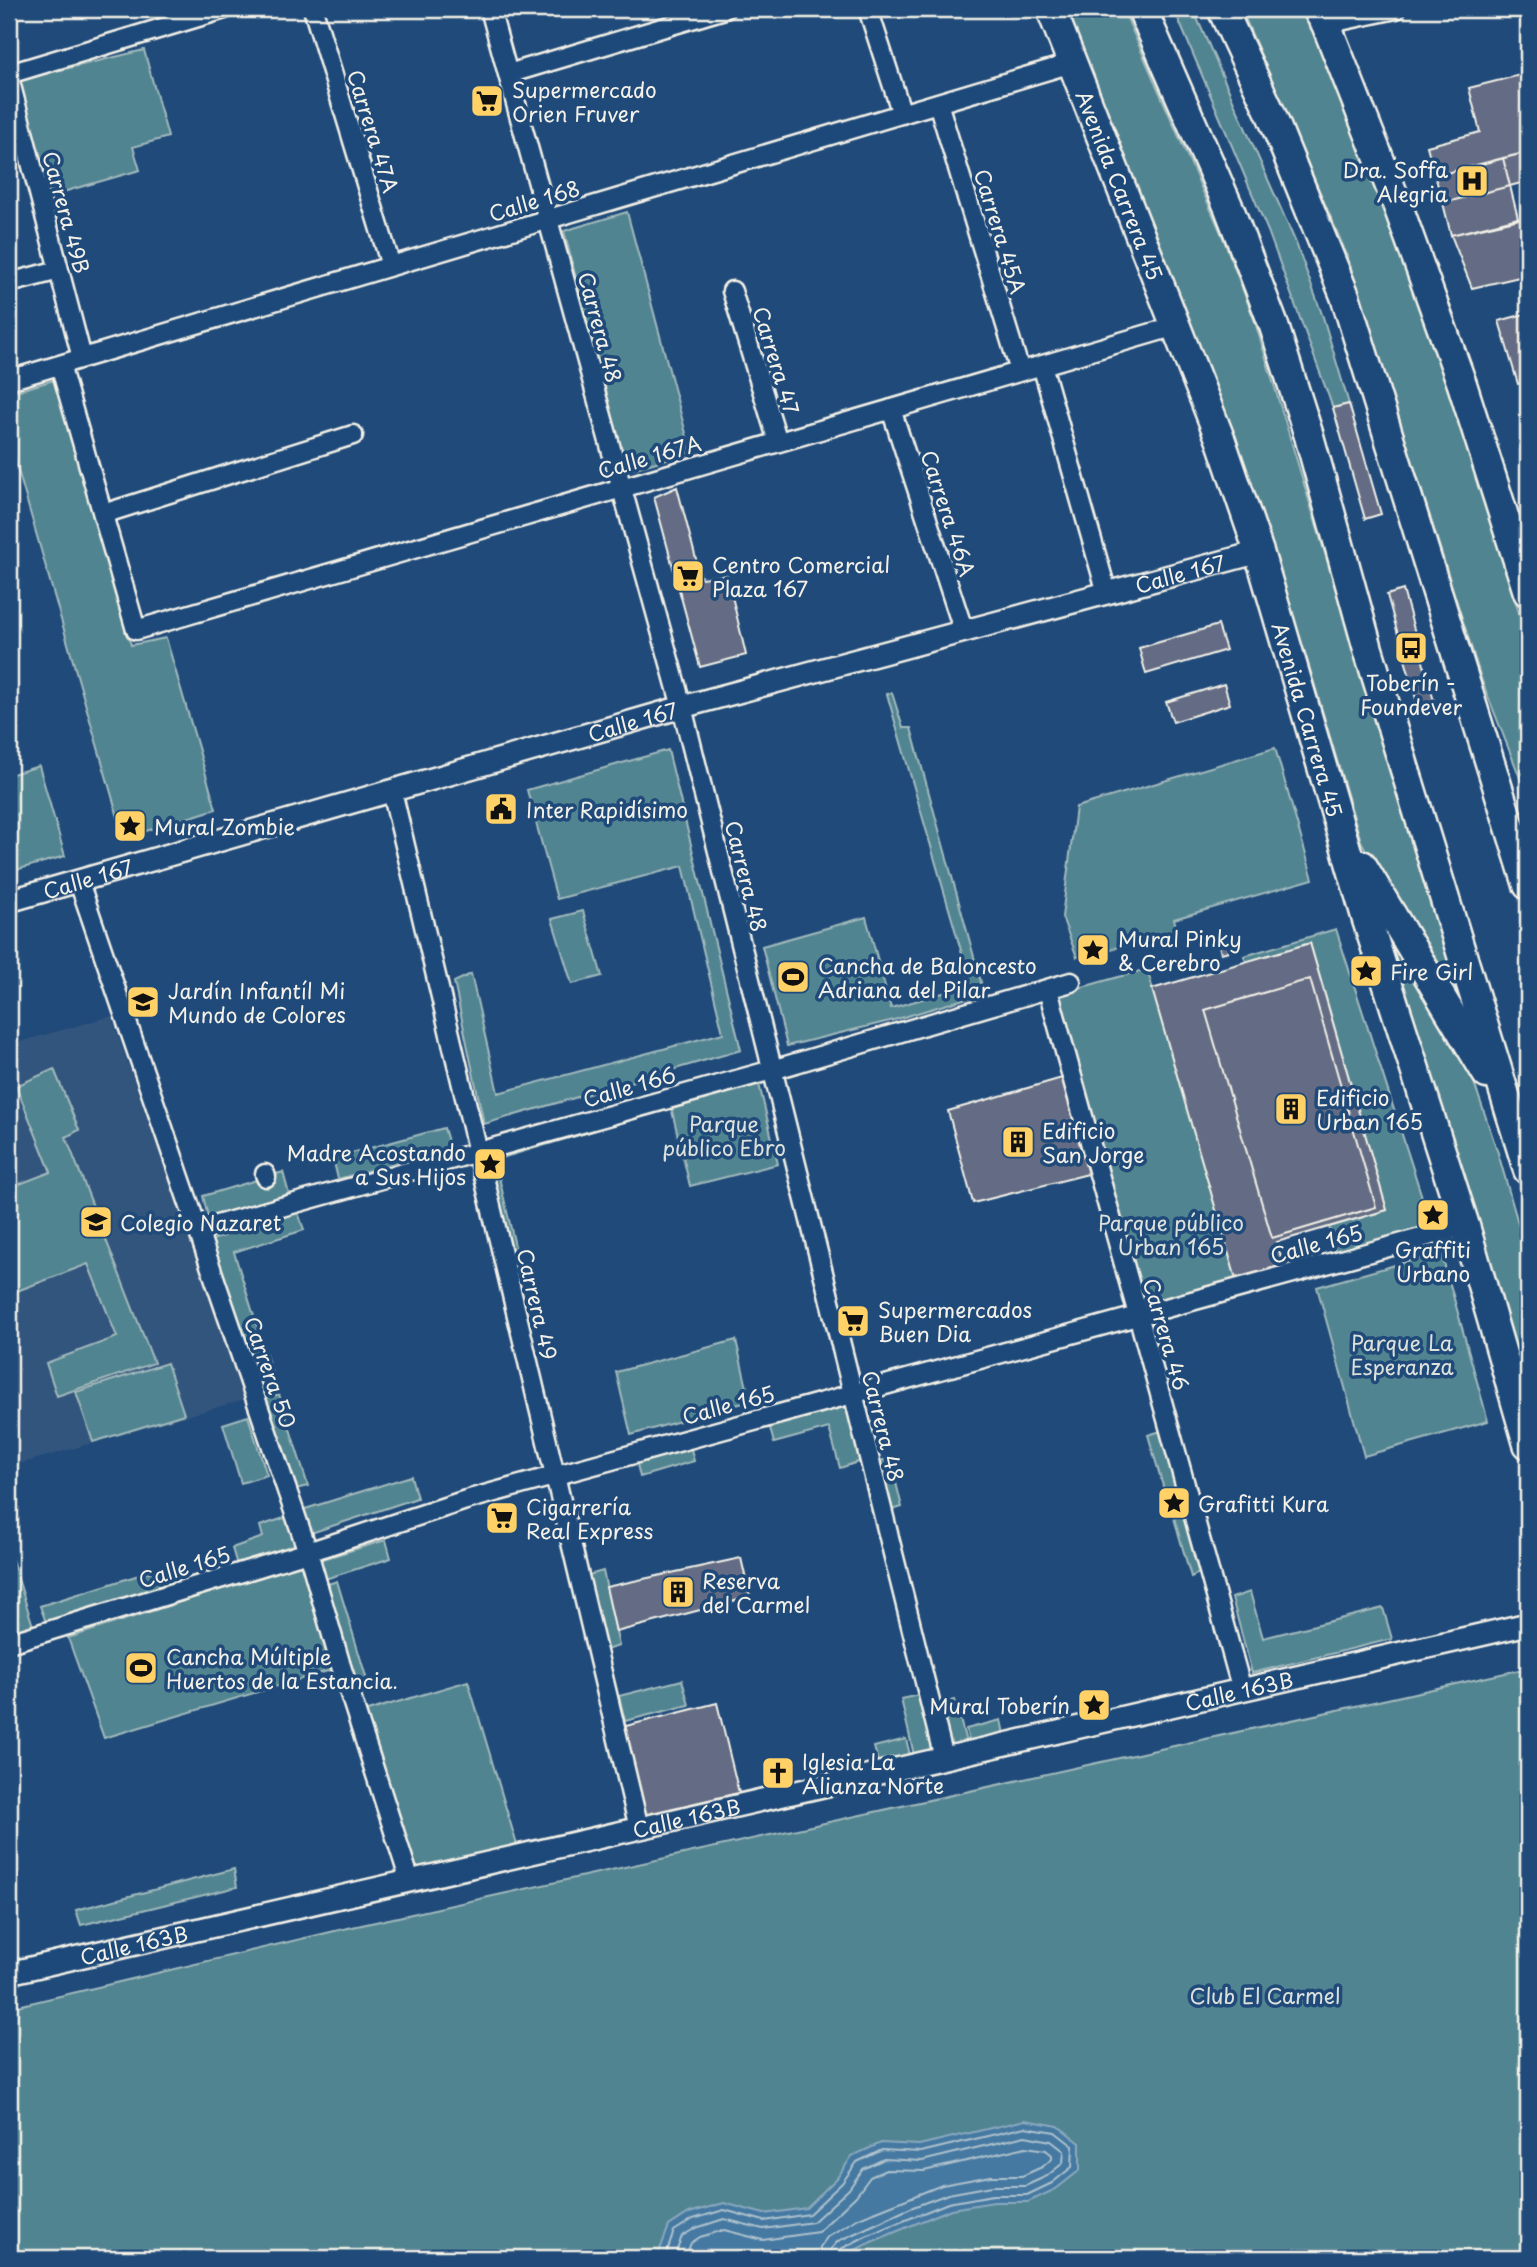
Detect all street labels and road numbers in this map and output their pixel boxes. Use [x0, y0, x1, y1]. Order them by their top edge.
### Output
street label: Carrera 47A [340, 66, 408, 197]
street label: Avenida Carrera 45 [1068, 85, 1172, 284]
street label: Carrera 49B [35, 147, 99, 277]
street label: Carrera 45A [967, 165, 1035, 298]
street label: Calle 168 [484, 171, 584, 229]
street label: Carrera 48 [571, 268, 631, 386]
street label: Carrera 47 [745, 302, 809, 418]
street label: Calle 167A [594, 426, 704, 486]
street label: Carrera 46A [914, 446, 984, 580]
street label: Calle 167 [1131, 546, 1229, 601]
street label: Avenida Carrera 45 [1264, 618, 1352, 820]
street label: Calle 167 [584, 693, 682, 749]
street label: Carrera 48 [718, 817, 776, 935]
street label: Calle 167 [39, 850, 137, 906]
street label: Calle 166 [579, 1057, 679, 1115]
street label: Calle 165 [1266, 1215, 1366, 1271]
street label: Carrera 49 [510, 1245, 566, 1363]
street label: Carrera 46 [1136, 1274, 1198, 1394]
street label: Carrera 50 [237, 1312, 305, 1432]
street label: Carrera 48 [855, 1367, 913, 1485]
street label: Calle 165 [678, 1376, 778, 1432]
street label: Calle 165 [134, 1537, 234, 1595]
street label: Calle 163B [1182, 1663, 1296, 1718]
street label: Calle 163B [629, 1789, 744, 1845]
street label: Calle 163B [77, 1916, 191, 1972]

